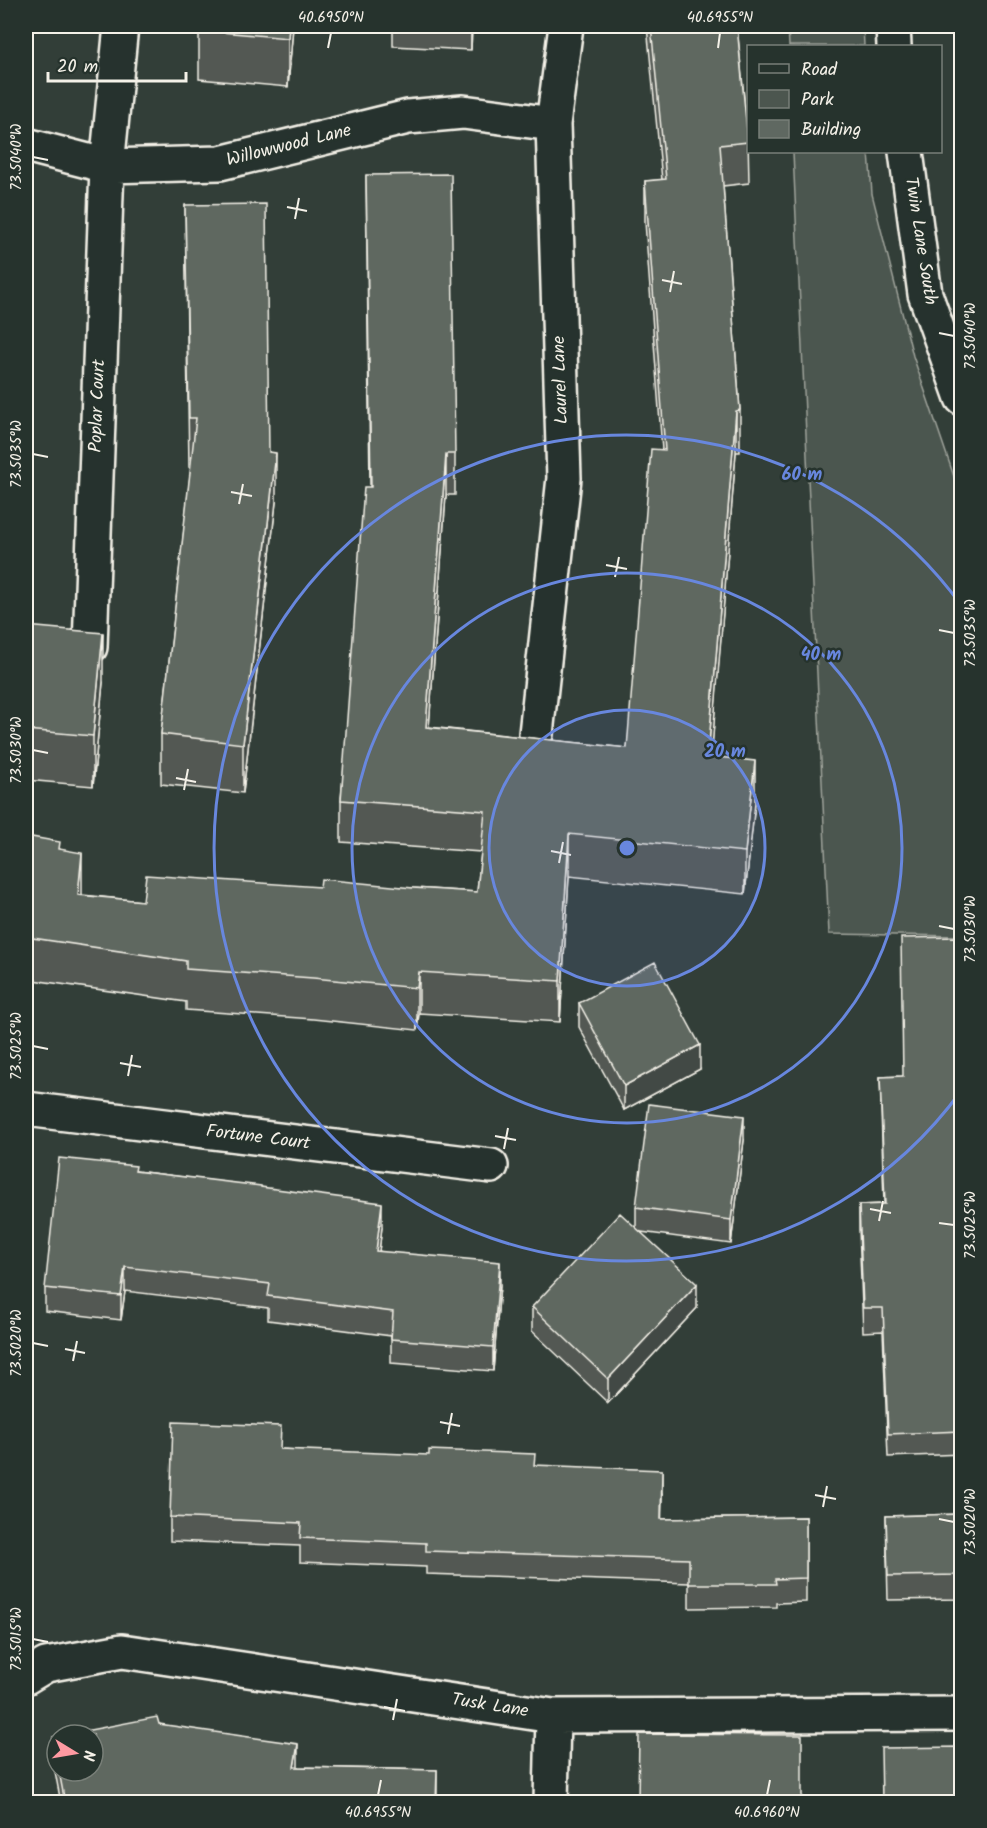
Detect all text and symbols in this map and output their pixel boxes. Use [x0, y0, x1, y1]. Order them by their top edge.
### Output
text: 40.6950°N [298, 6, 364, 30]
text: 40.6955°N [687, 6, 753, 30]
scale bar [48, 45, 186, 83]
legend [747, 45, 942, 153]
text: 20 m [57, 53, 98, 82]
text: Road [801, 56, 838, 85]
text: Park [801, 86, 834, 115]
street label: Willowwood Lane [223, 116, 355, 176]
text: Building [801, 116, 861, 145]
text: 73.5040°W [5, 123, 29, 191]
street label: Twin Lane South [896, 175, 944, 307]
text: 73.5040°W [959, 302, 983, 370]
street label: Laurel Lane [545, 335, 577, 425]
street label: Poplar Court [82, 358, 114, 453]
text: 73.5035°W [5, 420, 29, 488]
text: 60 m [782, 461, 823, 490]
text: 73.5035°W [959, 599, 983, 667]
text: 40 m [801, 641, 842, 670]
text: 73.5030°W [5, 716, 29, 784]
text: 20 m [704, 738, 746, 767]
centre of rings [617, 838, 637, 858]
text: 73.5030°W [959, 895, 983, 963]
text: 73.5025°W [5, 1012, 29, 1080]
street label: Fortune Court [204, 1117, 313, 1159]
text: 73.5025°W [959, 1191, 983, 1259]
text: 73.5020°W [5, 1309, 29, 1377]
text: 73.5020°W [959, 1488, 983, 1556]
text: 73.5015°W [5, 1607, 29, 1671]
street label: Tusk Lane [449, 1686, 531, 1726]
north arrow [45, 1723, 105, 1783]
text: N [75, 1748, 101, 1763]
text: 40.6955°N [345, 1801, 411, 1825]
text: 40.6960°N [734, 1801, 800, 1825]

